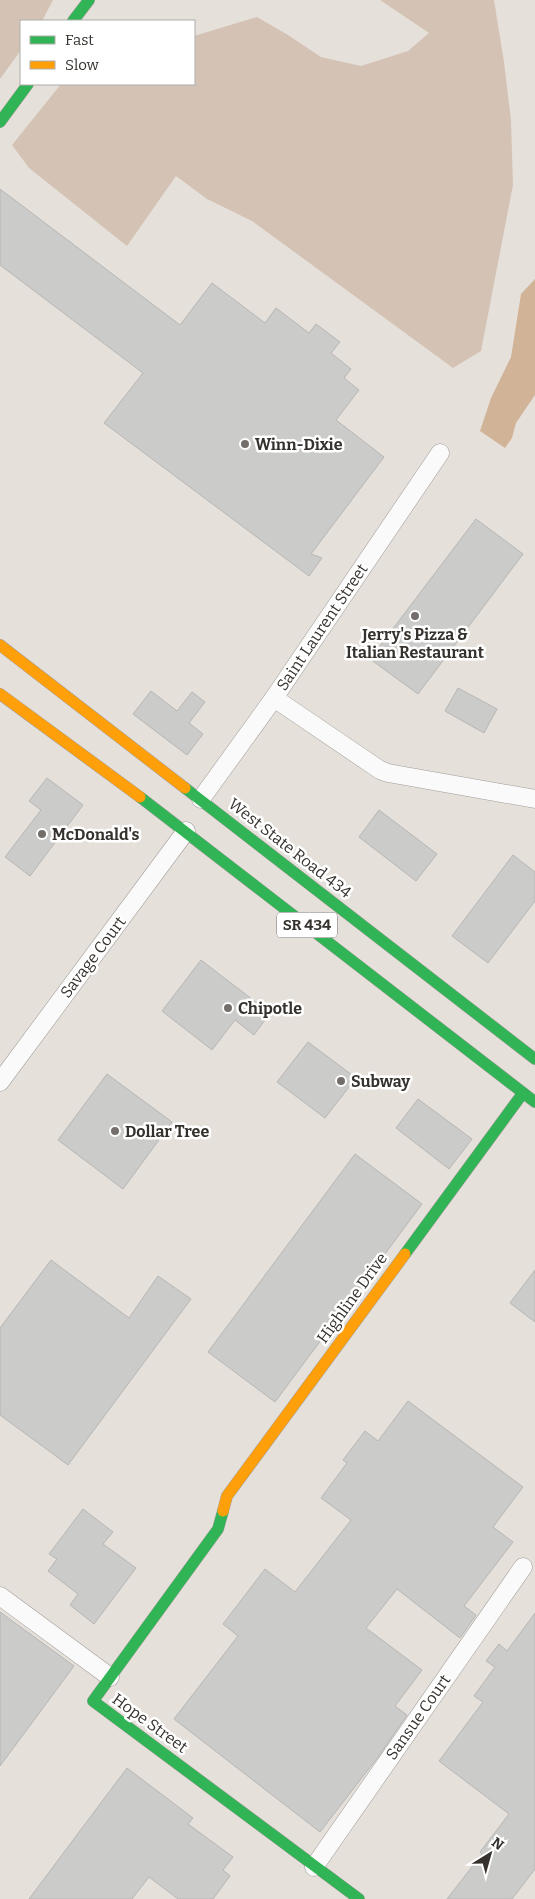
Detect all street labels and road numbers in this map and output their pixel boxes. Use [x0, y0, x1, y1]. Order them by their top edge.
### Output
street label: Saint Laurent Street [272, 560, 372, 694]
street label: West State Road 434 [225, 794, 356, 902]
street label: Savage Court [56, 912, 130, 1001]
road number: SR 434 [277, 912, 337, 938]
street label: Highline Drive [313, 1249, 391, 1347]
street label: Sansue Court [382, 1671, 454, 1763]
street label: Hope Street [109, 1689, 191, 1757]

